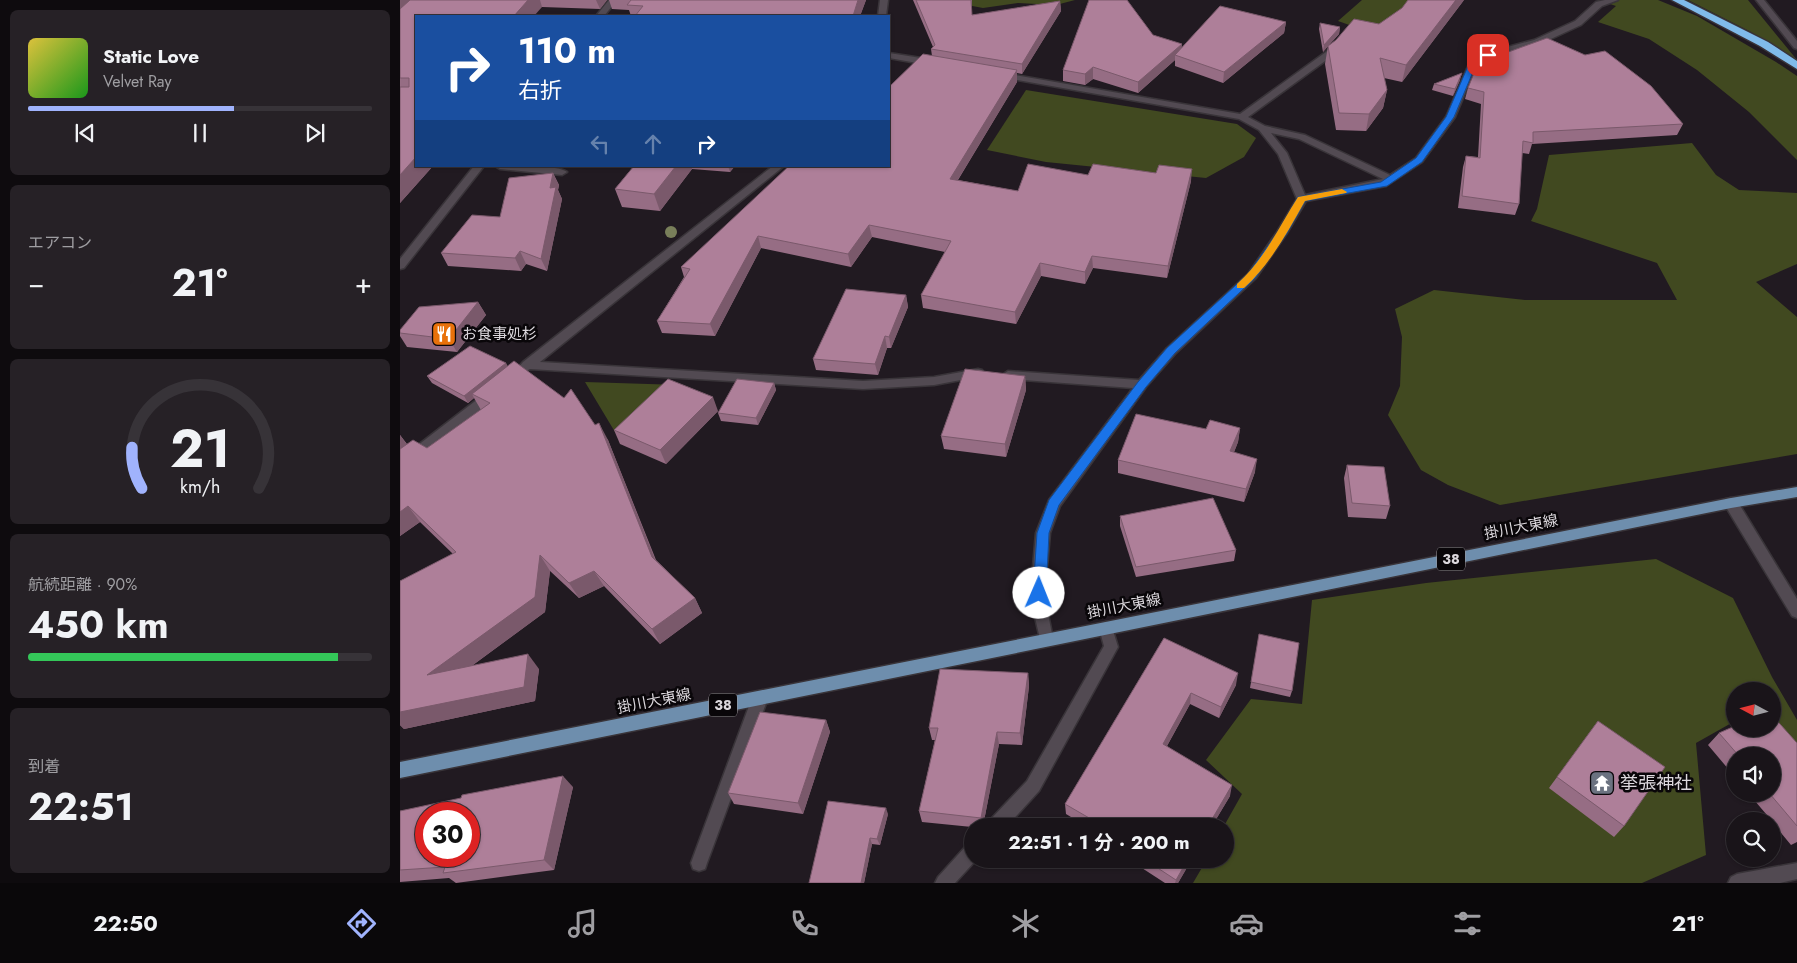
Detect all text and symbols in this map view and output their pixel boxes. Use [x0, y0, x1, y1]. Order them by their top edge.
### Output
text: 110 m [518, 26, 616, 76]
pin [1467, 34, 1509, 76]
icon: right [435, 35, 500, 100]
icon: arrive [1474, 41, 1502, 69]
text: Static Love [103, 43, 199, 70]
text: Velvet Ray [103, 70, 172, 93]
text: 右折 [518, 74, 562, 106]
icon: previous [71, 119, 99, 147]
icon: pause [186, 119, 214, 147]
icon: next [301, 119, 329, 147]
icon: left [586, 130, 614, 158]
icon: ahead [639, 130, 667, 158]
icon: right [692, 130, 720, 158]
text: エアコン [28, 231, 92, 254]
text: 21° [172, 255, 227, 310]
text: − [28, 263, 45, 304]
text: + [355, 263, 372, 304]
restaurant icon: お食事処杉 [431, 321, 457, 347]
place label: お食事処杉 [462, 323, 537, 345]
text: 21 [170, 411, 230, 487]
text: km/h [180, 474, 220, 500]
street label: 掛川大東線 [1482, 509, 1560, 545]
road number: 38 [1437, 548, 1465, 570]
position arrow [1012, 566, 1064, 618]
text: 航続距離 · 90% [28, 573, 137, 596]
street label: 掛川大東線 [1085, 588, 1163, 624]
text: 450 km [28, 597, 169, 652]
north arrow [1726, 682, 1781, 738]
map controls [1726, 682, 1781, 867]
street label: 掛川大東線 [615, 683, 693, 719]
road number: 38 [709, 694, 737, 716]
button: sound [1726, 747, 1781, 802]
text: 到着 [28, 755, 60, 778]
temple icon: 挙張神社 [1589, 770, 1615, 796]
place label: 挙張神社 [1620, 770, 1692, 796]
text: 22:51 [28, 779, 134, 834]
speed limit sign: 30 [415, 802, 480, 867]
button: search [1726, 812, 1781, 867]
text: 22:51 · 1 分 · 200 m [1008, 829, 1190, 856]
icon: directions [344, 906, 379, 941]
icon: music [565, 906, 600, 941]
icon: phone [787, 906, 822, 941]
icon: climate [1008, 906, 1043, 941]
icon: car [1229, 906, 1264, 941]
icon: filters [1450, 906, 1485, 941]
text: 22:50 [93, 907, 158, 939]
text: 21° [1672, 907, 1704, 939]

